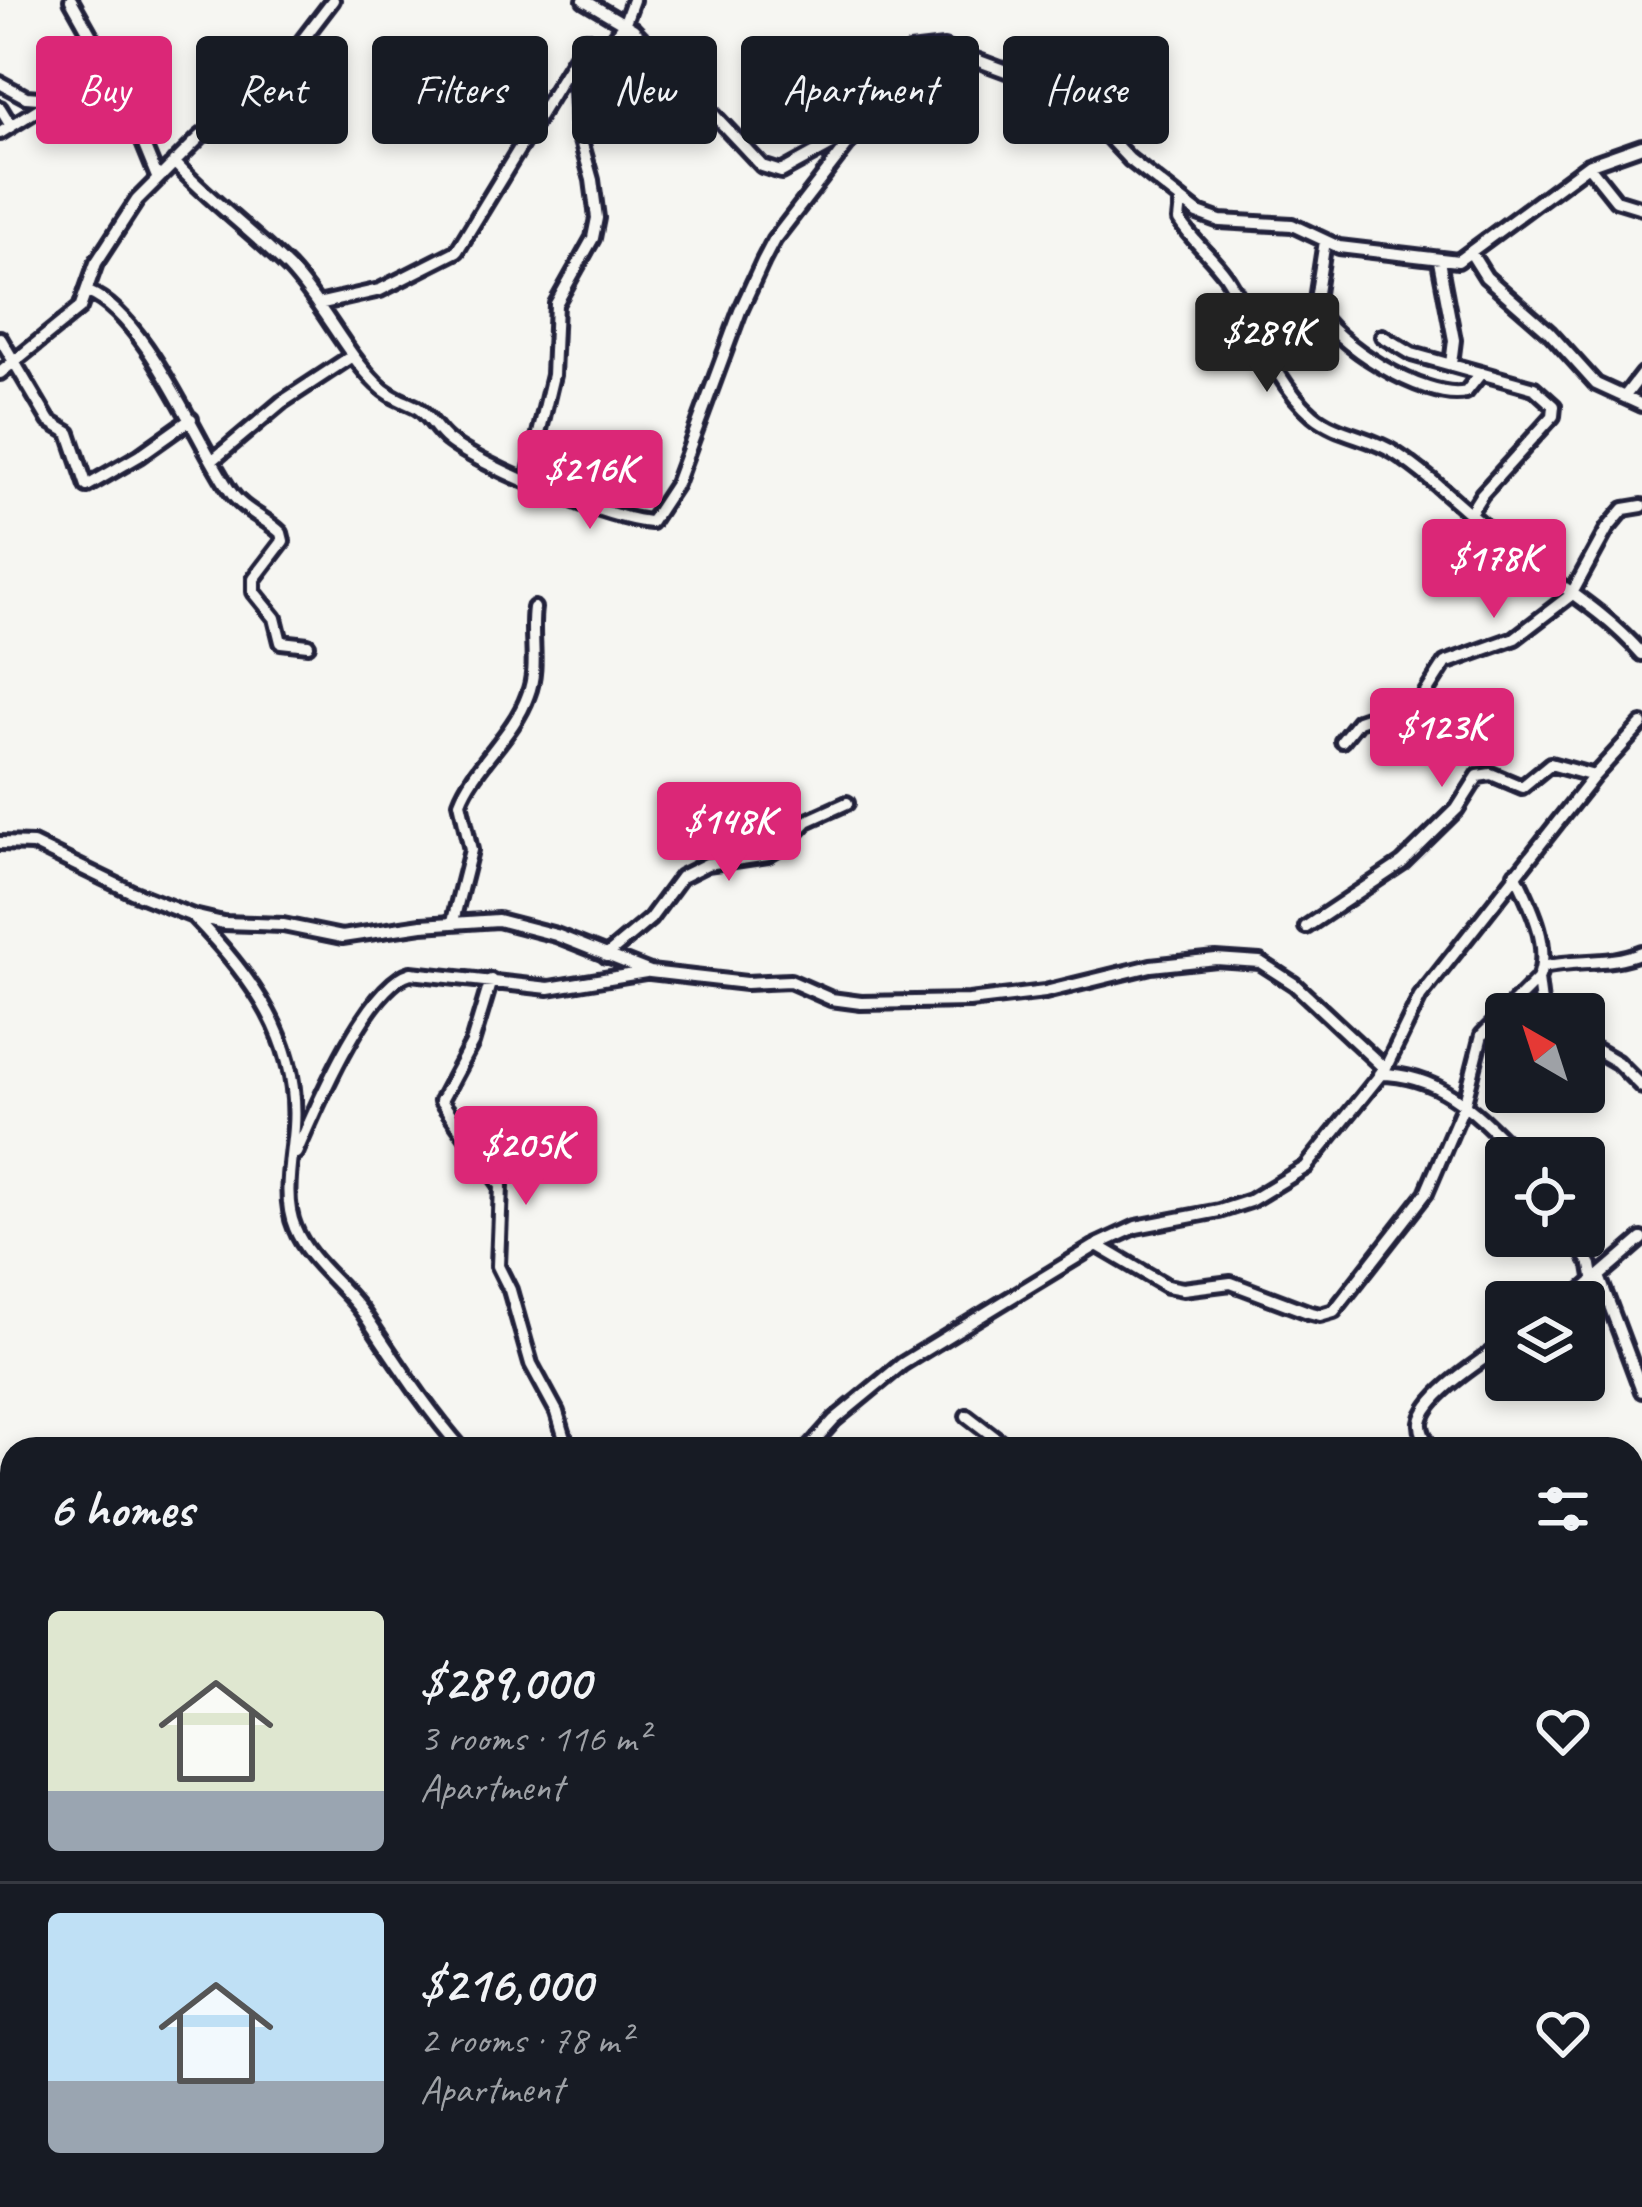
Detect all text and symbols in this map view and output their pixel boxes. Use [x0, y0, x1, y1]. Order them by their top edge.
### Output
chip: Buy [36, 36, 172, 144]
chip: Rent [196, 36, 348, 144]
chip: Filters [372, 36, 548, 144]
chip: New [572, 36, 717, 144]
chip: Apartment [741, 36, 979, 144]
chip: House [1003, 36, 1169, 144]
pin: $289K [1183, 293, 1351, 395]
text: $289K [1222, 307, 1312, 356]
pin: $216K [506, 430, 674, 532]
text: $216K [545, 444, 635, 493]
pin: $178K [1410, 519, 1578, 621]
text: $178K [1449, 533, 1539, 582]
pin: $123K [1358, 688, 1526, 790]
text: $123K [1397, 702, 1487, 751]
pin: $148K [645, 782, 813, 884]
text: $148K [684, 796, 774, 845]
north arrow [1485, 993, 1605, 1113]
map controls [1485, 993, 1605, 1401]
pin: $205K [442, 1106, 610, 1208]
text: $205K [481, 1120, 571, 1169]
button: locate [1485, 1137, 1605, 1257]
button: layers [1485, 1281, 1605, 1401]
icon: filters [1530, 1476, 1596, 1542]
text: 6 homes [48, 1477, 193, 1541]
text: $289,000 [420, 1650, 590, 1714]
icon: home [144, 1659, 288, 1803]
icon: heart [1530, 1698, 1596, 1764]
text: 3 rooms · 116 m² [420, 1714, 648, 1763]
text: Apartment [420, 1763, 563, 1812]
text: $216,000 [420, 1952, 592, 2016]
icon: home [144, 1961, 288, 2105]
icon: heart [1530, 2000, 1596, 2066]
text: 2 rooms · 78 m² [420, 2016, 631, 2065]
text: Apartment [420, 2065, 563, 2114]

